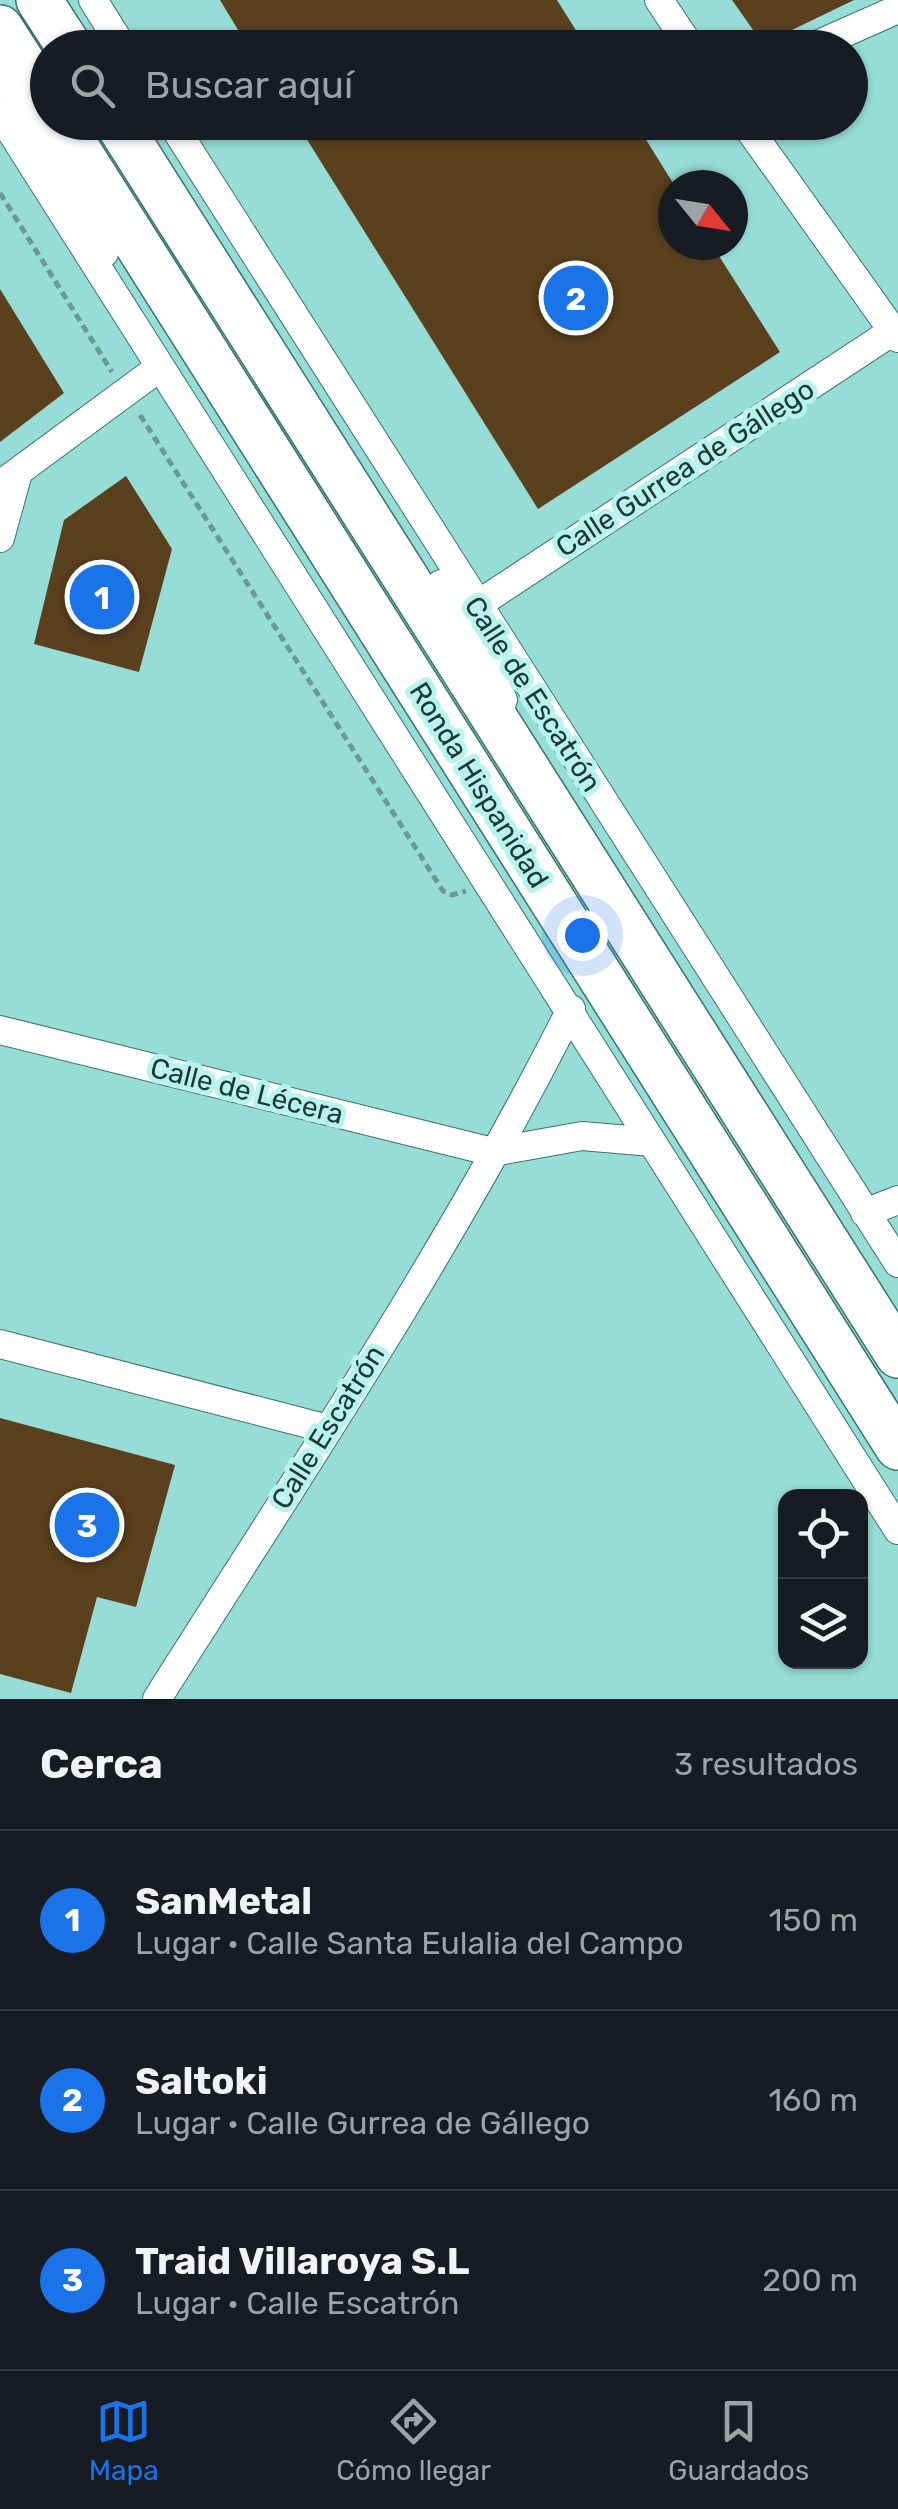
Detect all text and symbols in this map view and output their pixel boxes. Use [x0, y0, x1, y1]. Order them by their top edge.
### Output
search box [30, 30, 868, 140]
icon: search [65, 58, 120, 113]
text: Buscar aquí [145, 62, 353, 108]
north arrow [658, 170, 748, 260]
pin: 2 [544, 260, 608, 336]
street label: Calle Gurrea de Gállego [550, 372, 820, 564]
pin: 1 [70, 560, 134, 634]
street label: Calle de Escatrón [458, 590, 608, 798]
street label: Ronda Hispanidad [403, 676, 555, 894]
your location [557, 910, 608, 961]
street label: Calle de Lécera [147, 1051, 347, 1131]
street label: Calle Escatrón [265, 1339, 391, 1515]
pin: 3 [54, 1488, 120, 1562]
map controls [778, 1489, 868, 1669]
button: locate [778, 1489, 868, 1579]
button: layers [778, 1579, 868, 1669]
text: Cerca [40, 1739, 163, 1789]
text: 3 resultados [674, 1745, 858, 1783]
text: SanMetal [135, 1878, 312, 1924]
text: 1 [65, 1901, 80, 1939]
text: 150 m [769, 1901, 858, 1939]
text: Lugar · Calle Santa Eulalia del Campo [135, 1924, 684, 1962]
text: Saltoki [135, 2058, 268, 2104]
text: 2 [62, 2081, 83, 2119]
text: 160 m [768, 2081, 858, 2119]
text: Lugar · Calle Gurrea de Gállego [135, 2104, 590, 2142]
text: Traid Villaroya S.L [135, 2238, 470, 2284]
text: 3 [62, 2261, 83, 2299]
text: 200 m [762, 2261, 858, 2299]
text: Lugar · Calle Escatrón [135, 2284, 460, 2322]
tab: Mapa [89, 2394, 159, 2487]
tab: Cómo llegar [336, 2394, 491, 2487]
tab: Guardados [668, 2394, 809, 2487]

